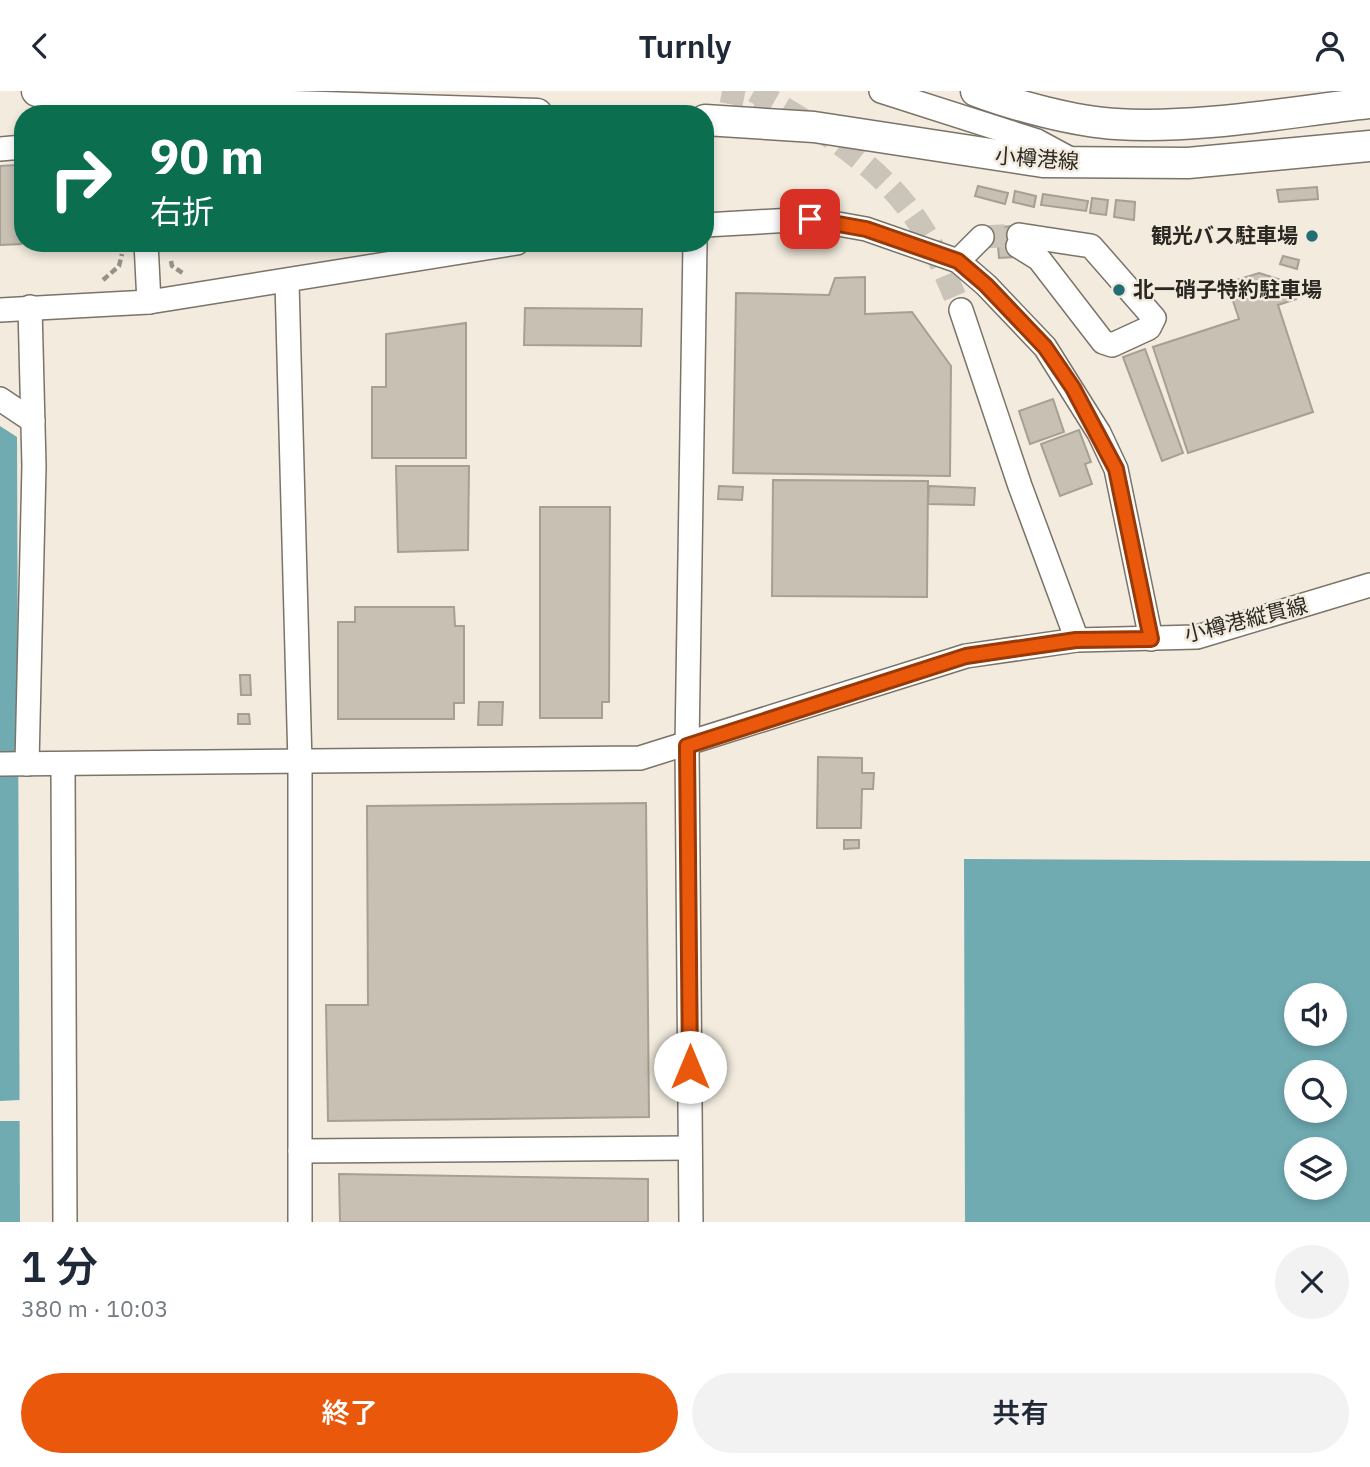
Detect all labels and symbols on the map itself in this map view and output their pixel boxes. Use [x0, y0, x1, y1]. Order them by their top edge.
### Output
street label: 小樽港線 [994, 141, 1080, 175]
pin [780, 189, 840, 249]
place label: 観光バス駐車場 [1151, 221, 1298, 249]
marker: 観光バス駐車場 [1304, 228, 1320, 244]
place label: 北一硝子特約駐車場 [1133, 275, 1322, 303]
marker: 北一硝子特約駐車場 [1111, 282, 1127, 298]
street label: 小樽港縦貫線 [1181, 590, 1310, 648]
position arrow [653, 1030, 727, 1104]

